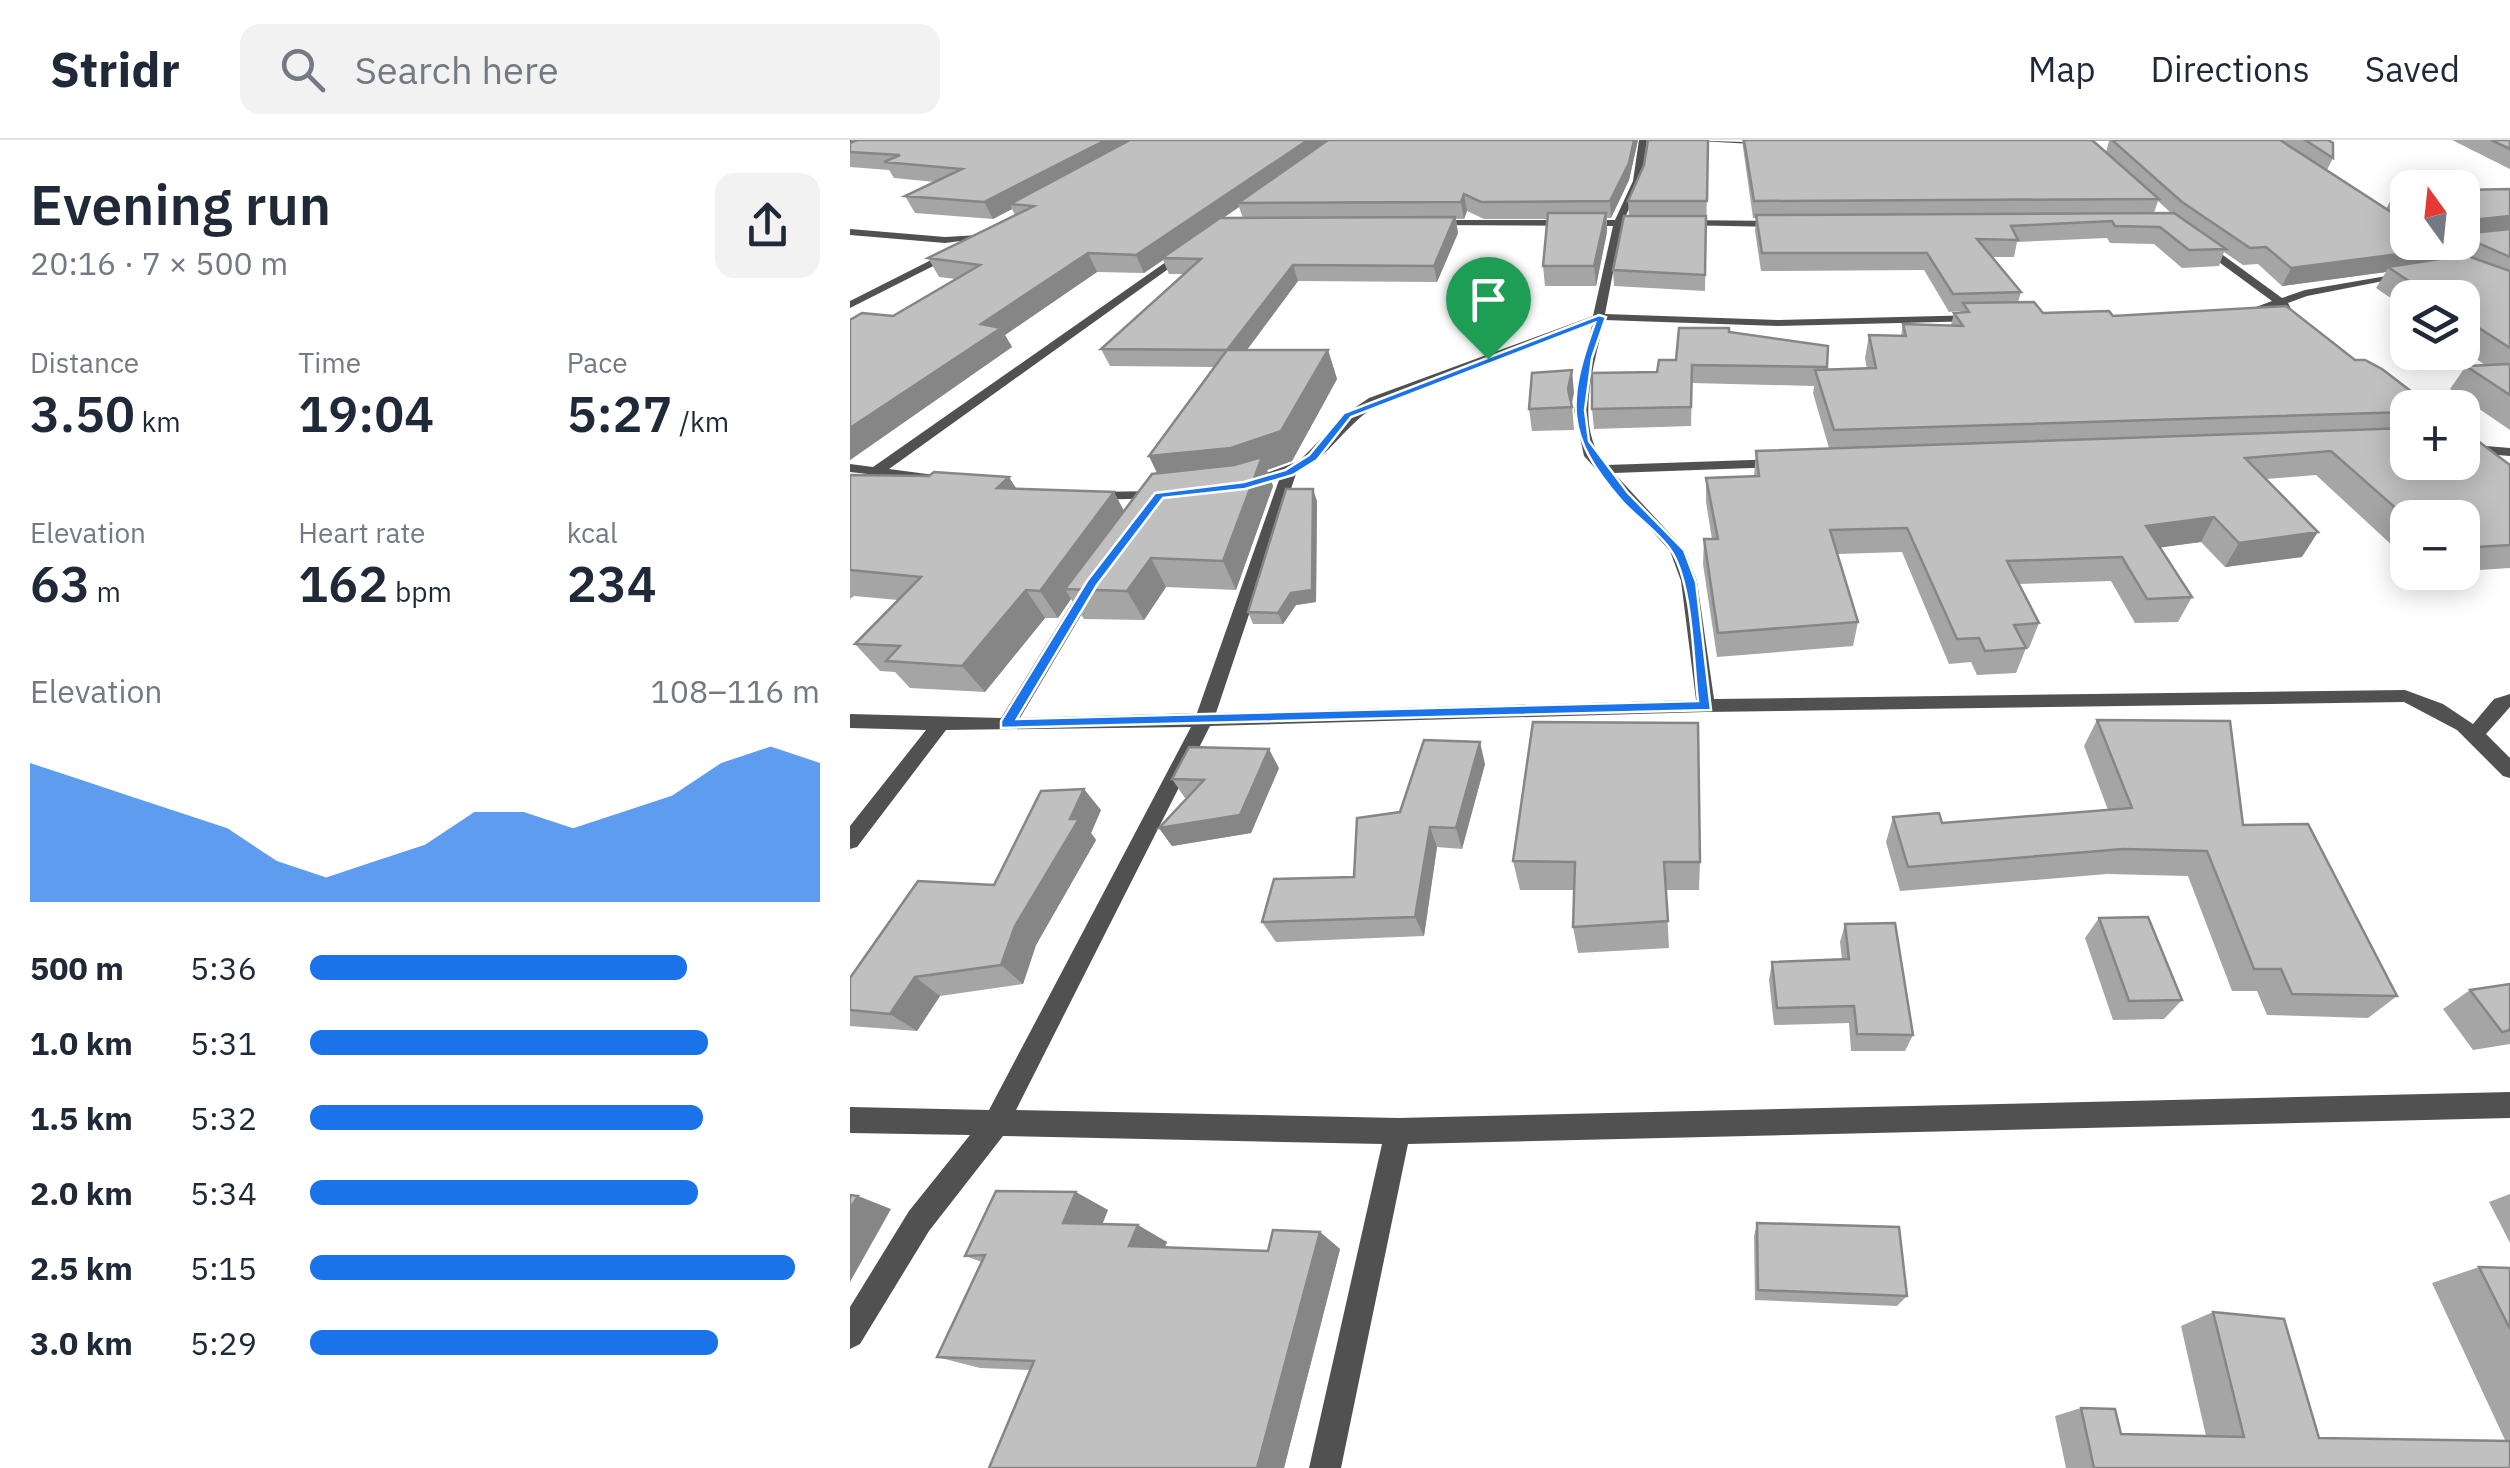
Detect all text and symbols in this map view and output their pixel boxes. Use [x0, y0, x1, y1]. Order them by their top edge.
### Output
search box [240, 24, 940, 114]
text: Stridr [50, 38, 180, 100]
icon: search [275, 42, 330, 97]
text: Search here [355, 45, 559, 94]
text: Map [2028, 46, 2096, 92]
text: Directions [2151, 46, 2310, 92]
text: Saved [2365, 46, 2460, 92]
text: Evening run [30, 169, 331, 240]
north arrow [2390, 170, 2480, 260]
map controls [2390, 170, 2480, 590]
button: share [715, 173, 820, 278]
text: 20:16 · 7 × 500 m [30, 242, 288, 284]
pin [1446, 257, 1531, 360]
icon: arrive [1461, 272, 1516, 327]
button: layers [2390, 280, 2480, 370]
text: Distance [30, 344, 139, 381]
text: Time [298, 344, 361, 381]
text: Pace [567, 344, 628, 381]
text: 3.50 [30, 381, 135, 446]
text: 19:04 [298, 381, 434, 446]
text: 5:27 [567, 381, 673, 446]
button: + [2390, 390, 2480, 480]
text: km [135, 403, 181, 440]
text: /km [673, 403, 729, 440]
button: − [2390, 500, 2480, 590]
text: Elevation [30, 514, 146, 551]
text: Heart rate [298, 514, 425, 551]
text: kcal [567, 514, 618, 551]
text: 63 [30, 551, 90, 616]
text: 162 [298, 551, 388, 616]
text: 234 [567, 551, 657, 616]
text: m [90, 573, 121, 610]
text: bpm [388, 573, 452, 610]
text: Elevation [30, 670, 163, 712]
text: 108–116 m [650, 670, 820, 712]
text: 500 m [30, 947, 124, 989]
text: 5:36 [190, 947, 257, 989]
text: 1.0 km [30, 1022, 133, 1064]
text: 5:31 [190, 1022, 257, 1064]
text: 1.5 km [30, 1097, 133, 1139]
text: 5:32 [190, 1097, 257, 1139]
text: 2.0 km [30, 1172, 133, 1214]
text: 5:34 [190, 1172, 257, 1214]
text: 2.5 km [30, 1247, 133, 1289]
text: 5:15 [190, 1247, 257, 1289]
text: 3.0 km [30, 1322, 133, 1364]
text: 5:29 [190, 1322, 257, 1364]

